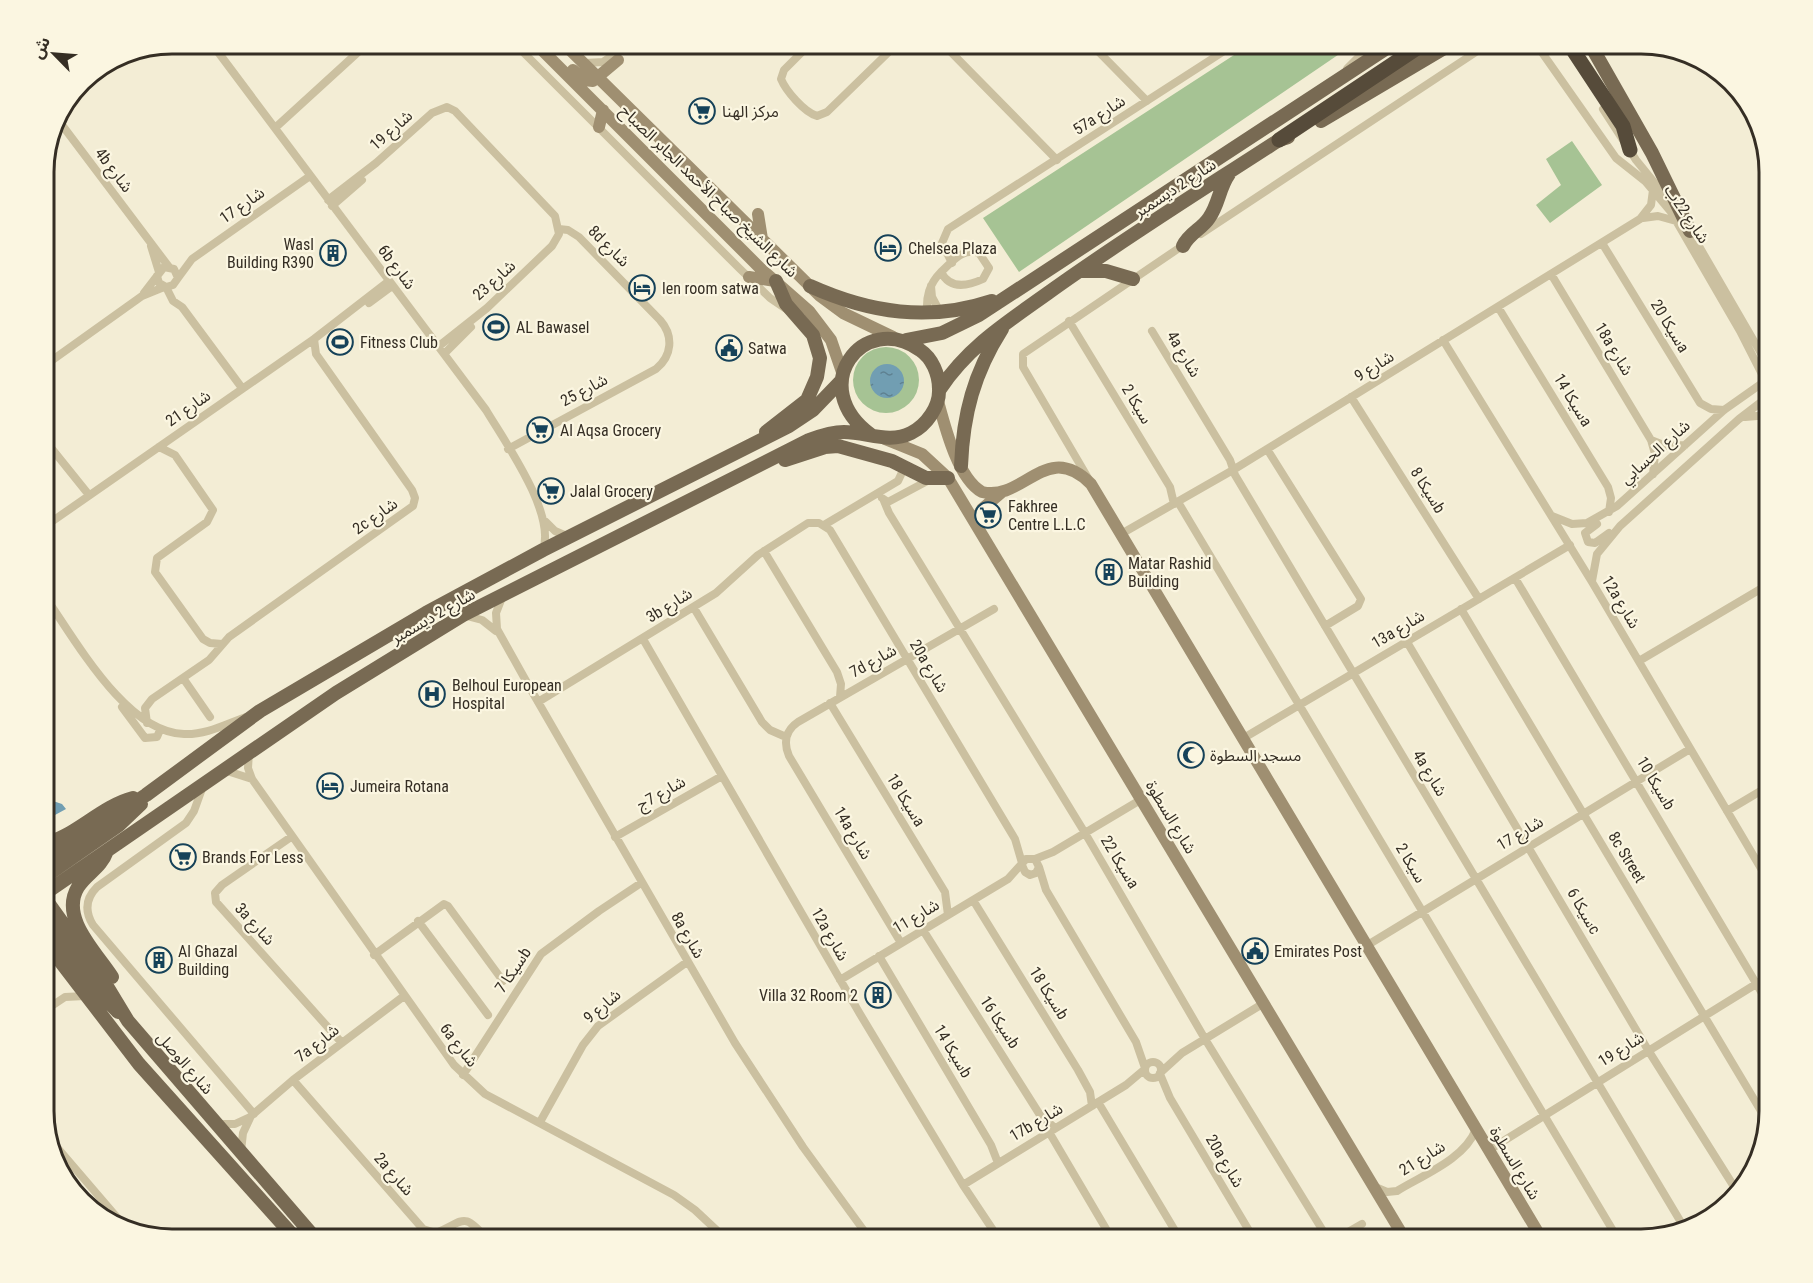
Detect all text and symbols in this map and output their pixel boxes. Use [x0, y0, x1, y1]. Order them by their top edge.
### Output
north arrow [24, 24, 84, 84]
text: ش [28, 34, 54, 62]
street label: 57a شارع [1069, 91, 1130, 141]
supermarket icon: مركز الهنا [687, 96, 717, 126]
street label: شارع الشيخ صباح الأحمد الجابر الصباح [614, 101, 802, 283]
place label: مركز الهنا [722, 102, 779, 121]
street label: شارع 19 [366, 106, 418, 156]
street label: 4b شارع [89, 144, 137, 198]
street label: شارع 2 ديسمبر [1130, 155, 1221, 224]
street label: شارع 22ب [1658, 181, 1713, 249]
street label: شارع 17 [216, 183, 270, 230]
street label: 8d شارع [582, 221, 634, 273]
hotel icon: Chelsea Plaza [873, 233, 903, 263]
place label: Wasl Building R390 [227, 235, 314, 272]
building icon: Wasl Building R390 [318, 238, 348, 268]
place label: Chelsea Plaza [908, 239, 997, 258]
street label: 6b شارع [372, 241, 420, 295]
street label: شارع 23 [469, 256, 521, 306]
hotel icon: len room satwa [627, 273, 657, 303]
place label: len room satwa [662, 279, 759, 298]
street label: سيكا 20a [1647, 296, 1693, 356]
sports icon: AL Bawasel [481, 312, 511, 342]
place label: AL Bawasel [516, 318, 589, 337]
street label: 18a شارع [1588, 319, 1637, 380]
sports icon: Fitness Club [325, 327, 355, 357]
street label: 4a شارع [1160, 327, 1205, 382]
place label: Fitness Club [360, 333, 438, 352]
public building icon: Satwa [714, 333, 744, 363]
place label: Satwa [748, 339, 787, 358]
street label: شارع 9 [1351, 347, 1399, 388]
street label: شارع 25 [557, 370, 612, 413]
street label: سيكا 14a [1550, 370, 1596, 430]
street label: سيكا 2 [1118, 381, 1156, 427]
street label: شارع 21 [162, 386, 216, 433]
supermarket icon: Al Aqsa Grocery [525, 415, 555, 445]
street label: شارع الحسابي [1616, 416, 1696, 491]
place label: Al Aqsa Grocery [560, 421, 662, 440]
street label: سيكا 8b [1406, 463, 1450, 517]
supermarket icon: Jalal Grocery [536, 476, 566, 506]
place label: Jalal Grocery [570, 482, 653, 501]
street label: 2c شارع [349, 494, 403, 541]
place label: Fakhree Centre L.L.C [1008, 497, 1086, 534]
supermarket icon: Fakhree Centre L.L.C [973, 500, 1003, 530]
place label: Matar Rashid Building [1128, 554, 1211, 591]
building icon: Matar Rashid Building [1094, 557, 1124, 587]
street label: 12a شارع [1595, 572, 1644, 633]
street label: شارع 2 ديسمبر [387, 584, 480, 651]
street label: 3b شارع [642, 584, 697, 629]
street label: 13a شارع [1368, 606, 1429, 655]
street label: 20a شارع [903, 636, 952, 697]
street label: 7d شارع [846, 640, 901, 684]
place label: Belhoul European Hospital [452, 676, 562, 713]
hospital icon: Belhoul European Hospital [417, 679, 447, 709]
mosque icon: مسجد السطوة [1176, 740, 1206, 770]
place label: مسجد السطوة [1210, 746, 1301, 765]
street label: 4a شارع [1406, 746, 1451, 801]
street label: سيكا 10b [1633, 753, 1679, 813]
street label: سيكا 18a [883, 770, 929, 830]
hotel icon: Jumeira Rotana [315, 771, 345, 801]
street label: شارع 7ج [633, 772, 690, 817]
place label: Jumeira Rotana [350, 777, 449, 796]
street label: شارع السطوة [1139, 777, 1200, 859]
street label: 14a شارع [827, 803, 876, 864]
street label: شارع 17 [1493, 812, 1548, 857]
street label: 8c Street [1604, 828, 1650, 886]
street label: سيكا 22a [1097, 832, 1143, 892]
street label: سيكا 2 [1392, 840, 1430, 886]
supermarket icon: Brands For Less [168, 842, 198, 872]
place label: Brands For Less [202, 848, 303, 867]
street label: سيكا 6c [1563, 884, 1605, 938]
street label: شارع 11 [889, 895, 944, 940]
street label: 3a شارع [229, 899, 279, 951]
street label: 12a شارع [805, 904, 853, 966]
street label: 8a شارع [665, 908, 709, 963]
public building icon: Emirates Post [1240, 936, 1270, 966]
place label: Al Ghazal Building [178, 942, 238, 979]
place label: Emirates Post [1274, 942, 1362, 961]
street label: سيكا 7b [491, 944, 535, 996]
building icon: Al Ghazal Building [144, 945, 174, 975]
street label: سيكا 18b [1025, 963, 1073, 1023]
building icon: Villa 32 Room 2 [863, 980, 893, 1010]
street label: شارع 9 [580, 985, 626, 1029]
place label: Villa 32 Room 2 [759, 986, 858, 1005]
street label: سيكا 16b [976, 992, 1024, 1052]
street label: 6a شارع [434, 1019, 482, 1073]
street label: 7a شارع [291, 1020, 345, 1068]
street label: سيكا 14b [930, 1021, 976, 1081]
street label: شارع الوصل [150, 1028, 217, 1100]
street label: شارع 19 [1594, 1028, 1649, 1073]
street label: 17b شارع [1006, 1099, 1068, 1148]
street label: شارع السطوة [1483, 1123, 1544, 1205]
street label: 20a شارع [1199, 1131, 1248, 1192]
street label: شارع 21 [1395, 1137, 1450, 1182]
street label: 2a شارع [368, 1149, 418, 1201]

